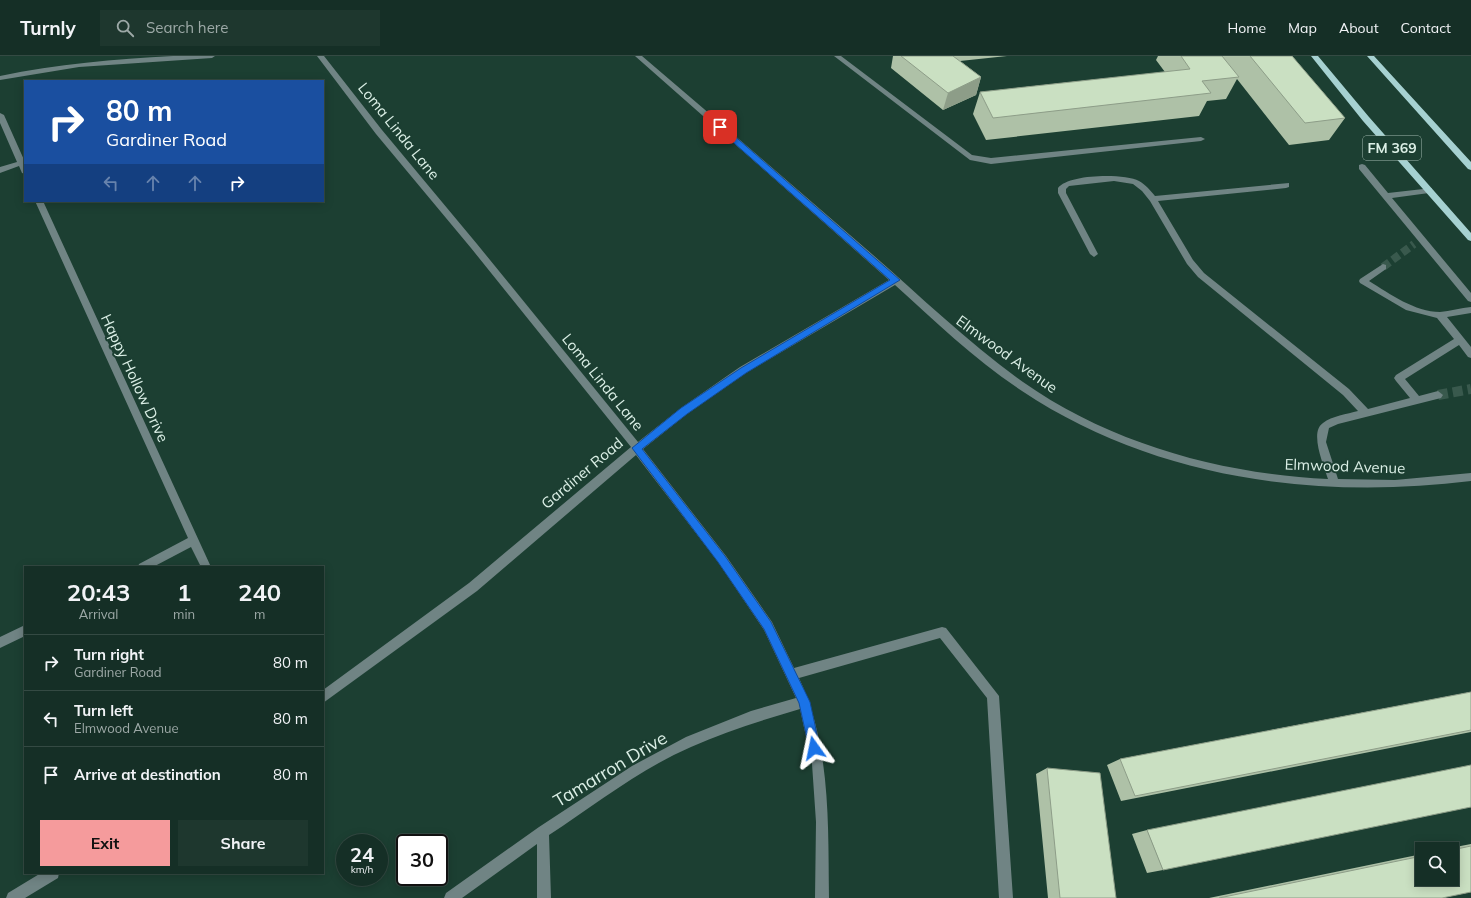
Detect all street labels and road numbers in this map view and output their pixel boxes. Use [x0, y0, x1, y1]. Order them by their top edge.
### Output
street label: Loma Linda Lane [354, 79, 444, 183]
road number: FM 369 [1363, 136, 1421, 160]
street label: Happy Hollow Drive [97, 311, 173, 445]
street label: Elmwood Avenue [953, 311, 1061, 397]
street label: Loma Linda Lane [558, 330, 648, 434]
street label: Gardiner Road [537, 433, 627, 513]
street label: Elmwood Avenue [1284, 454, 1406, 478]
street label: Tamarron Drive [549, 726, 671, 812]

